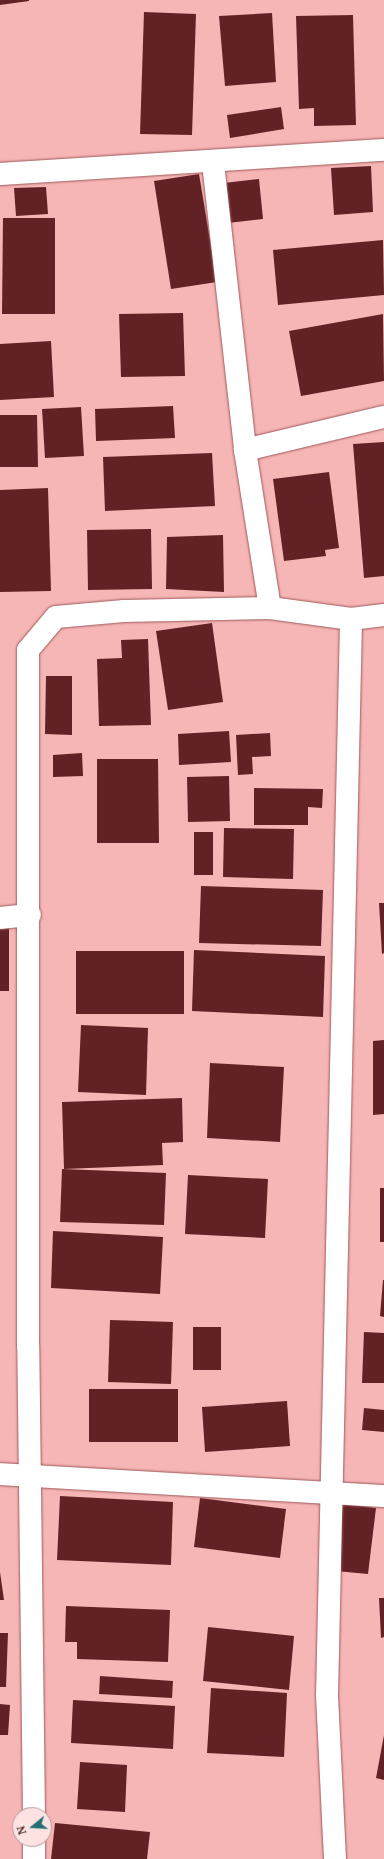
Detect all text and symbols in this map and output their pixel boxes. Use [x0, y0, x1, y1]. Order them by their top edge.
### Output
north arrow [12, 1807, 52, 1847]
text: N [13, 1824, 30, 1837]

